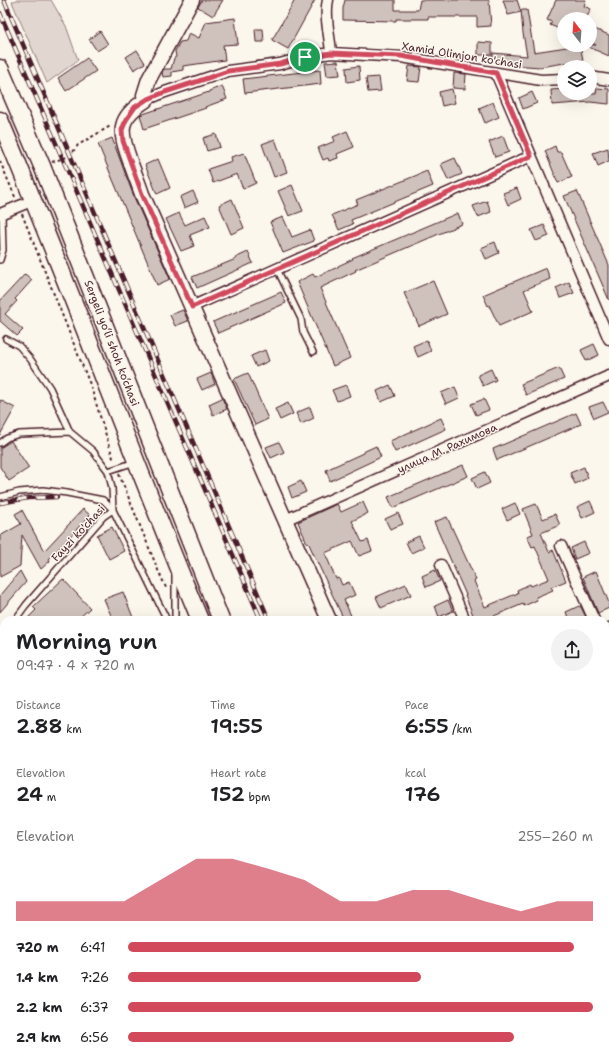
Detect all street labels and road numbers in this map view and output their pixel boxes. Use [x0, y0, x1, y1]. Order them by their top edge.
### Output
street label: Xamid Olimjon ko'chasi [401, 39, 523, 72]
street label: Sergeli yo‘li shoh ko‘chasi [81, 278, 143, 408]
street label: улица М. Рахимова [395, 420, 500, 477]
street label: Fayzi ko'chasi [48, 502, 109, 565]

